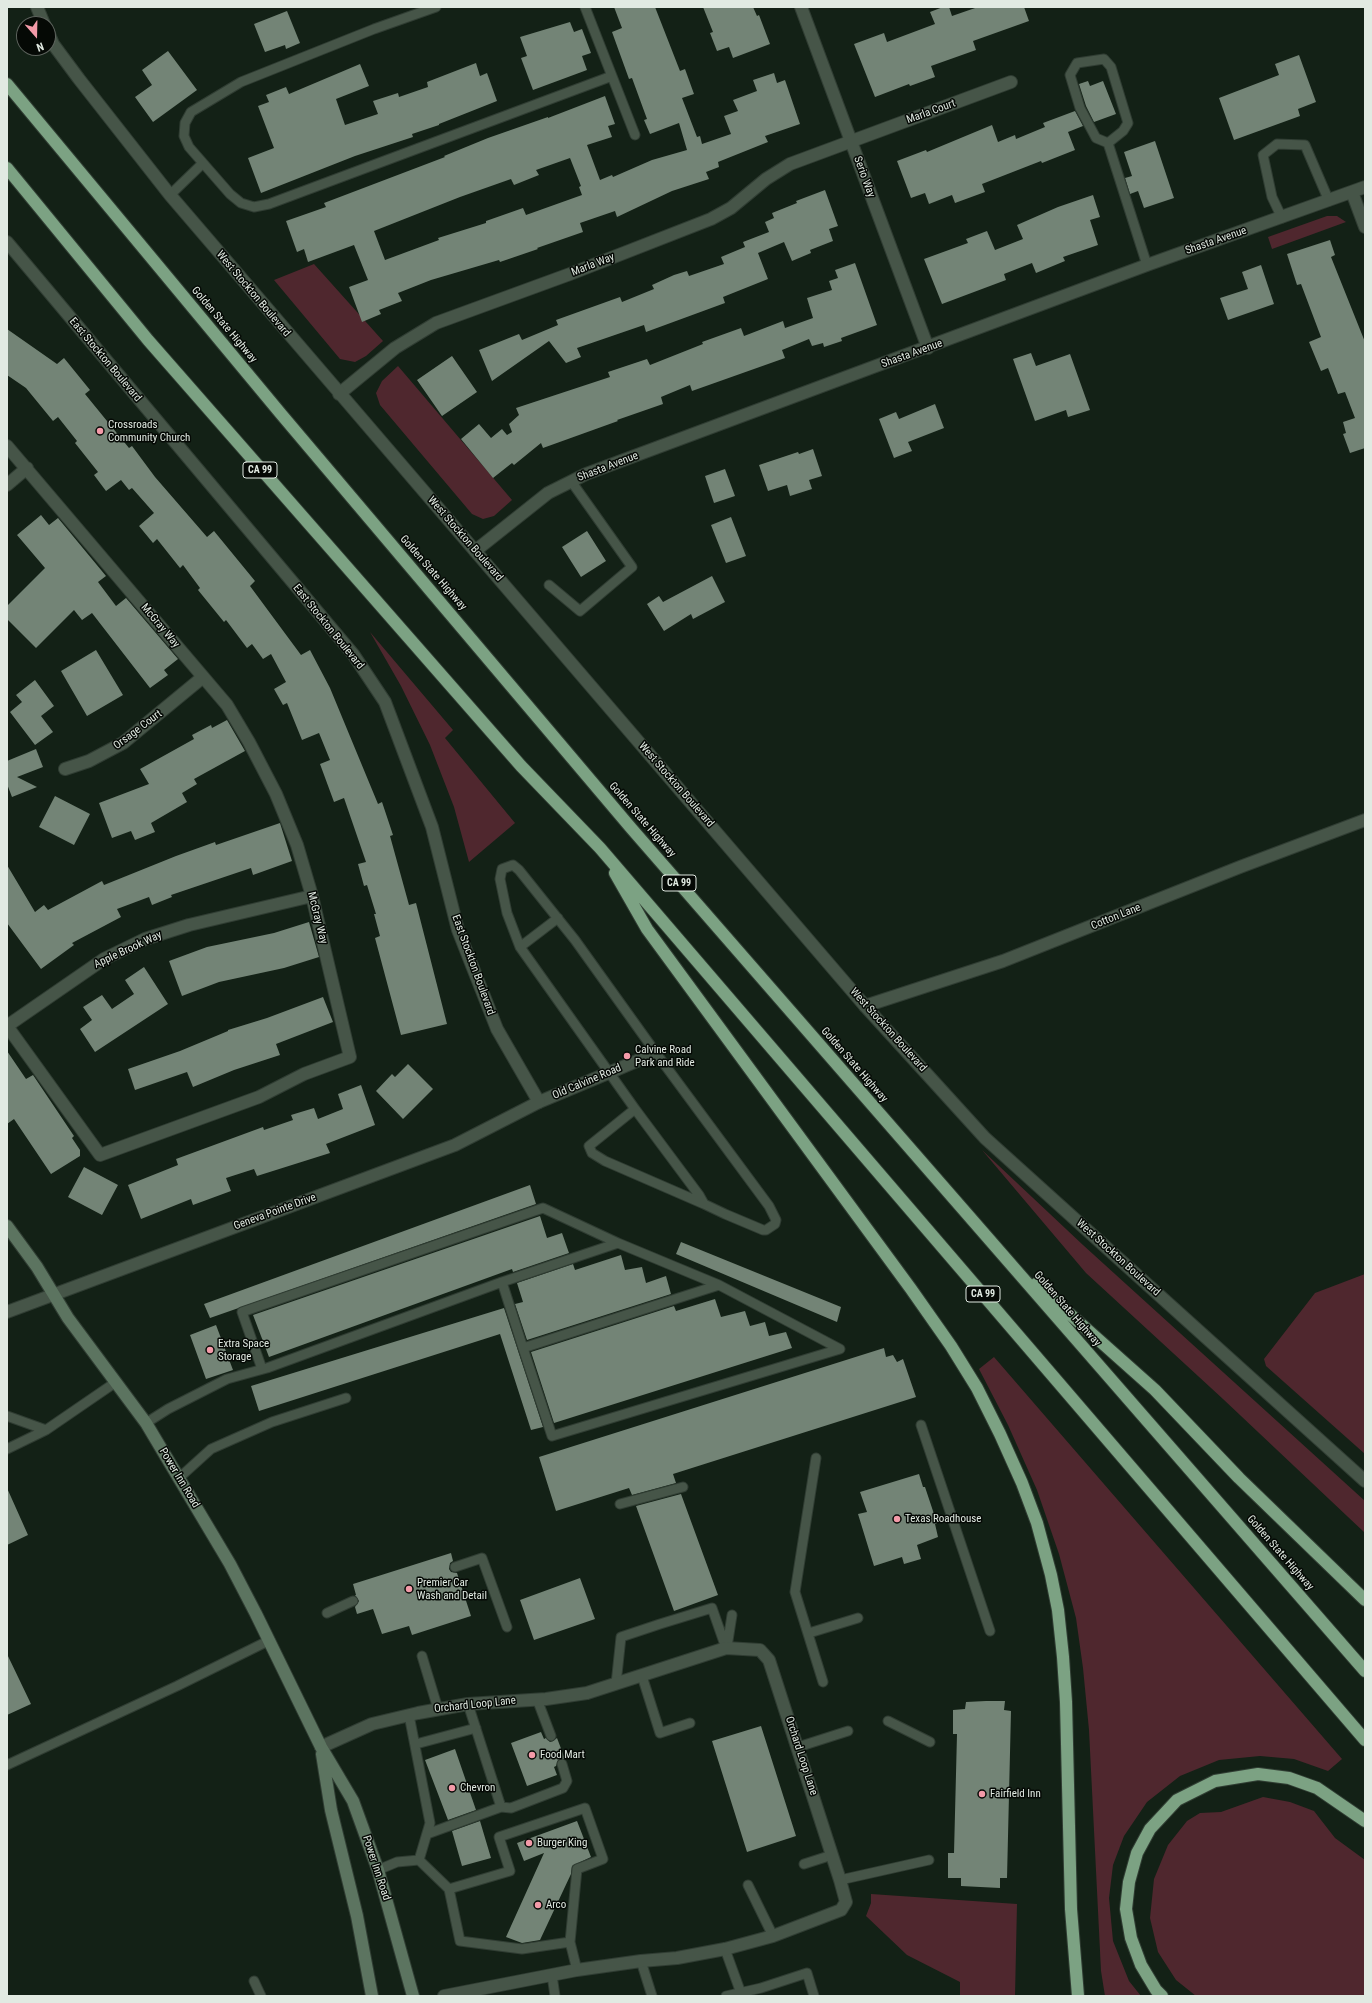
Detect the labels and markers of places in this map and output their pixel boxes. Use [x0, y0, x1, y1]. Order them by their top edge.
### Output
place label: Crossroads Community Church [108, 418, 190, 444]
marker: Crossroads Community Church [95, 426, 105, 436]
place label: Calvine Road Park and Ride [635, 1043, 695, 1069]
marker: Calvine Road Park and Ride [622, 1051, 632, 1061]
place label: Extra Space Storage [218, 1337, 269, 1363]
marker: Extra Space Storage [205, 1345, 215, 1355]
place label: Texas Roadhouse [905, 1512, 981, 1526]
marker: Texas Roadhouse [892, 1514, 902, 1524]
place label: Premier Car Wash and Detail [417, 1576, 487, 1602]
marker: Premier Car Wash and Detail [404, 1584, 414, 1594]
place label: Food Mart [540, 1748, 585, 1762]
marker: Food Mart [527, 1750, 537, 1760]
place label: Chevron [460, 1781, 495, 1795]
marker: Chevron [447, 1783, 457, 1793]
place label: Fairfield Inn [990, 1787, 1041, 1801]
marker: Fairfield Inn [977, 1789, 987, 1799]
place label: Burger King [537, 1836, 587, 1850]
marker: Burger King [524, 1838, 534, 1848]
place label: Arco [546, 1898, 566, 1912]
marker: Arco [533, 1900, 543, 1910]

